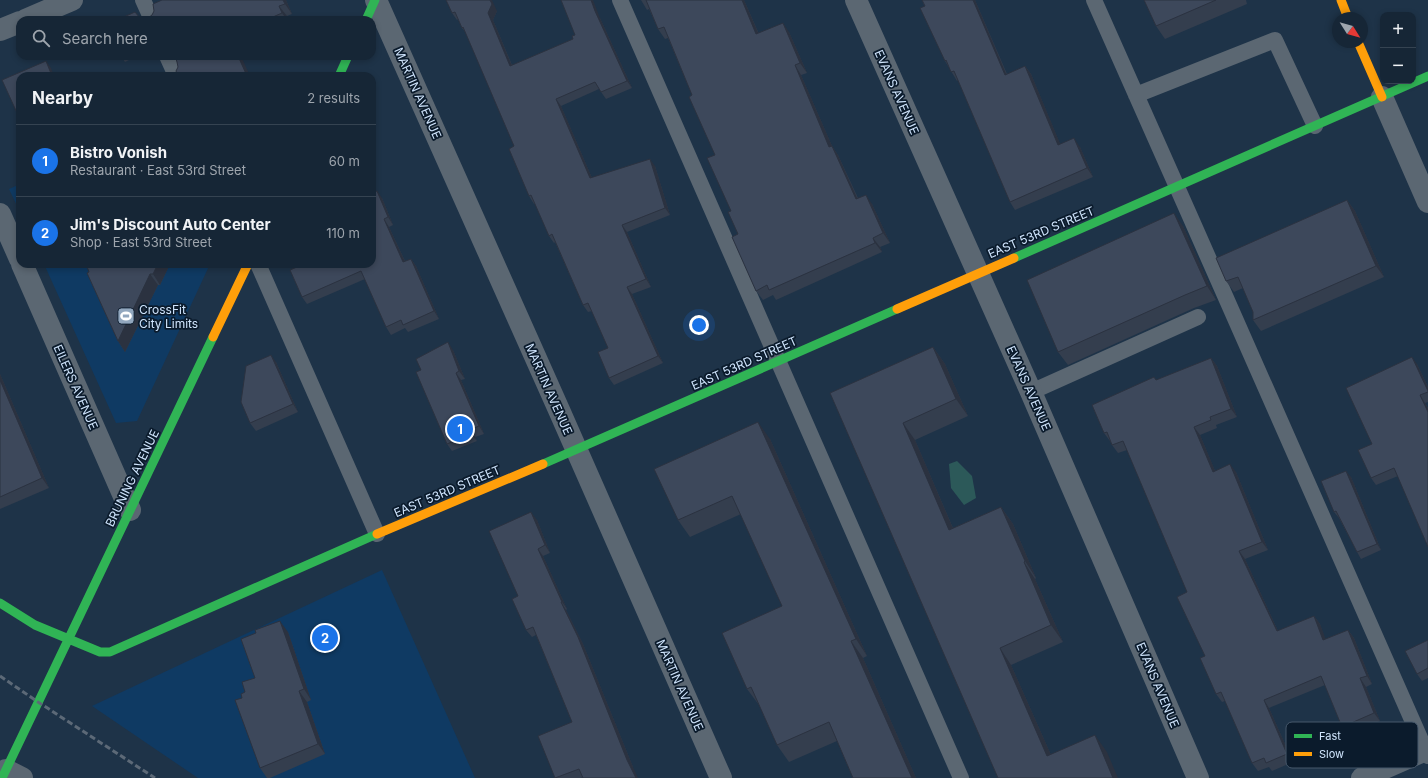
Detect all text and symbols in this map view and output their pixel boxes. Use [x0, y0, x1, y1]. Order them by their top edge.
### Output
north arrow [1332, 12, 1368, 48]
map controls [1380, 12, 1416, 84]
button: + [1380, 12, 1416, 48]
search box [16, 16, 376, 60]
icon: search [30, 27, 52, 49]
text: Search here [62, 29, 148, 48]
street label: MARTIN AVENUE [391, 45, 445, 141]
street label: EVANS AVENUE [872, 47, 922, 137]
button: − [1380, 48, 1416, 84]
text: Nearby [32, 88, 93, 108]
text: 2 results [307, 90, 360, 106]
text: Bistro Vonish [70, 143, 167, 162]
text: 1 [42, 153, 48, 169]
text: 60 m [329, 153, 360, 169]
text: Restaurant · East 53rd Street [70, 162, 246, 178]
street label: EAST 53RD STREET [986, 203, 1097, 261]
text: Jim's Discount Auto Center [70, 215, 271, 234]
text: 2 [41, 225, 49, 241]
text: 110 m [326, 225, 360, 241]
text: Shop · East 53rd Street [70, 234, 212, 250]
place label: CrossFit City Limits [139, 302, 198, 331]
sports icon: CrossFit City Limits [116, 306, 136, 326]
your location [689, 315, 709, 335]
street label: EAST 53RD STREET [689, 333, 799, 393]
street label: MARTIN AVENUE [522, 341, 576, 437]
street label: EILERS AVENUE [51, 342, 101, 432]
street label: EVANS AVENUE [1004, 343, 1054, 433]
pin: 1 [447, 414, 473, 444]
street label: BRUNING AVENUE [102, 427, 162, 529]
street label: EAST 53RD STREET [392, 462, 503, 520]
pin: 2 [312, 623, 338, 653]
street label: MARTIN AVENUE [653, 637, 707, 733]
street label: EVANS AVENUE [1133, 640, 1183, 730]
legend [1286, 722, 1418, 768]
text: Fast [1319, 729, 1341, 743]
text: Slow [1319, 747, 1344, 761]

